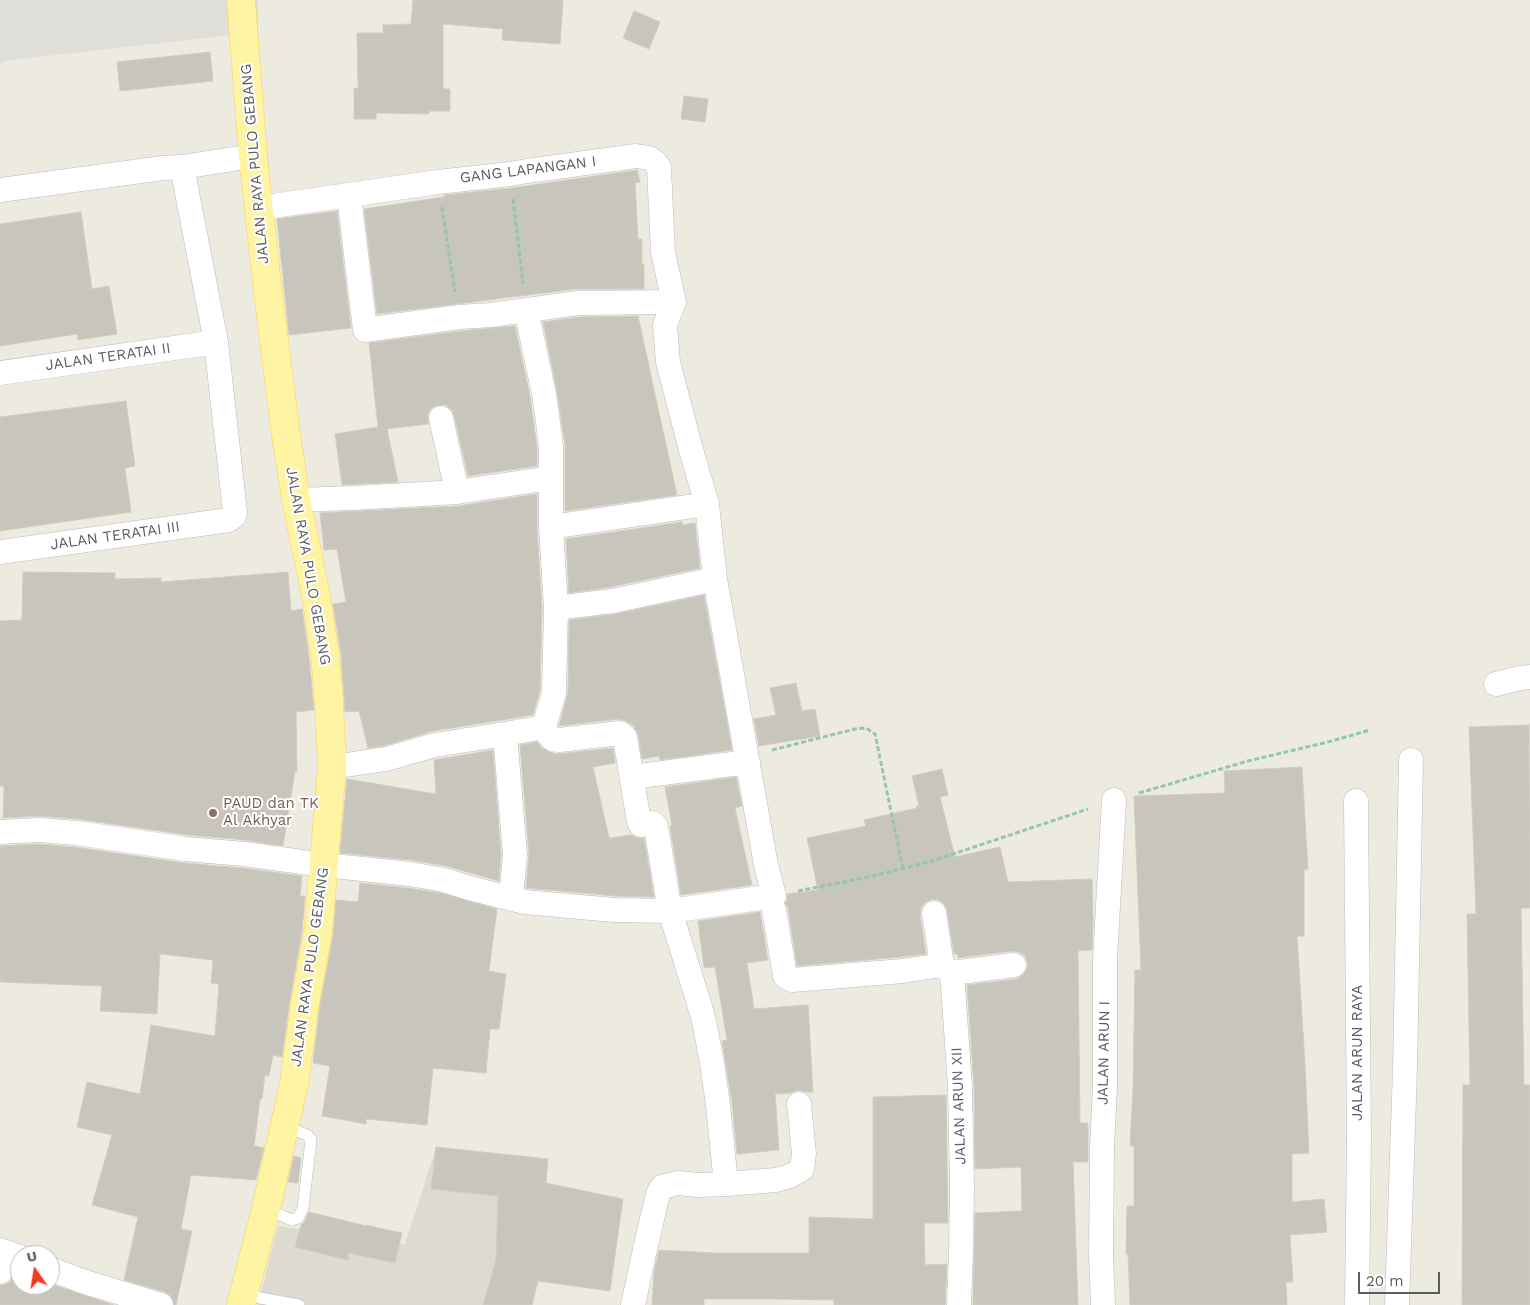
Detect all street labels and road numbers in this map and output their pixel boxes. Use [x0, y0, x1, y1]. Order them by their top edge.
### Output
street label: JALAN RAYA PULO GEBANG [237, 63, 273, 265]
street label: GANG LAPANGAN I [459, 153, 597, 187]
street label: JALAN TERATAI II [44, 339, 172, 375]
street label: JALAN RAYA PULO GEBANG [282, 465, 334, 667]
street label: JALAN TERATAI III [49, 518, 181, 554]
street label: JALAN RAYA PULO GEBANG [287, 866, 333, 1068]
street label: JALAN ARUN RAYA [1349, 985, 1367, 1121]
street label: JALAN ARUN I [1094, 1001, 1114, 1105]
street label: JALAN ARUN XII [948, 1047, 970, 1165]

